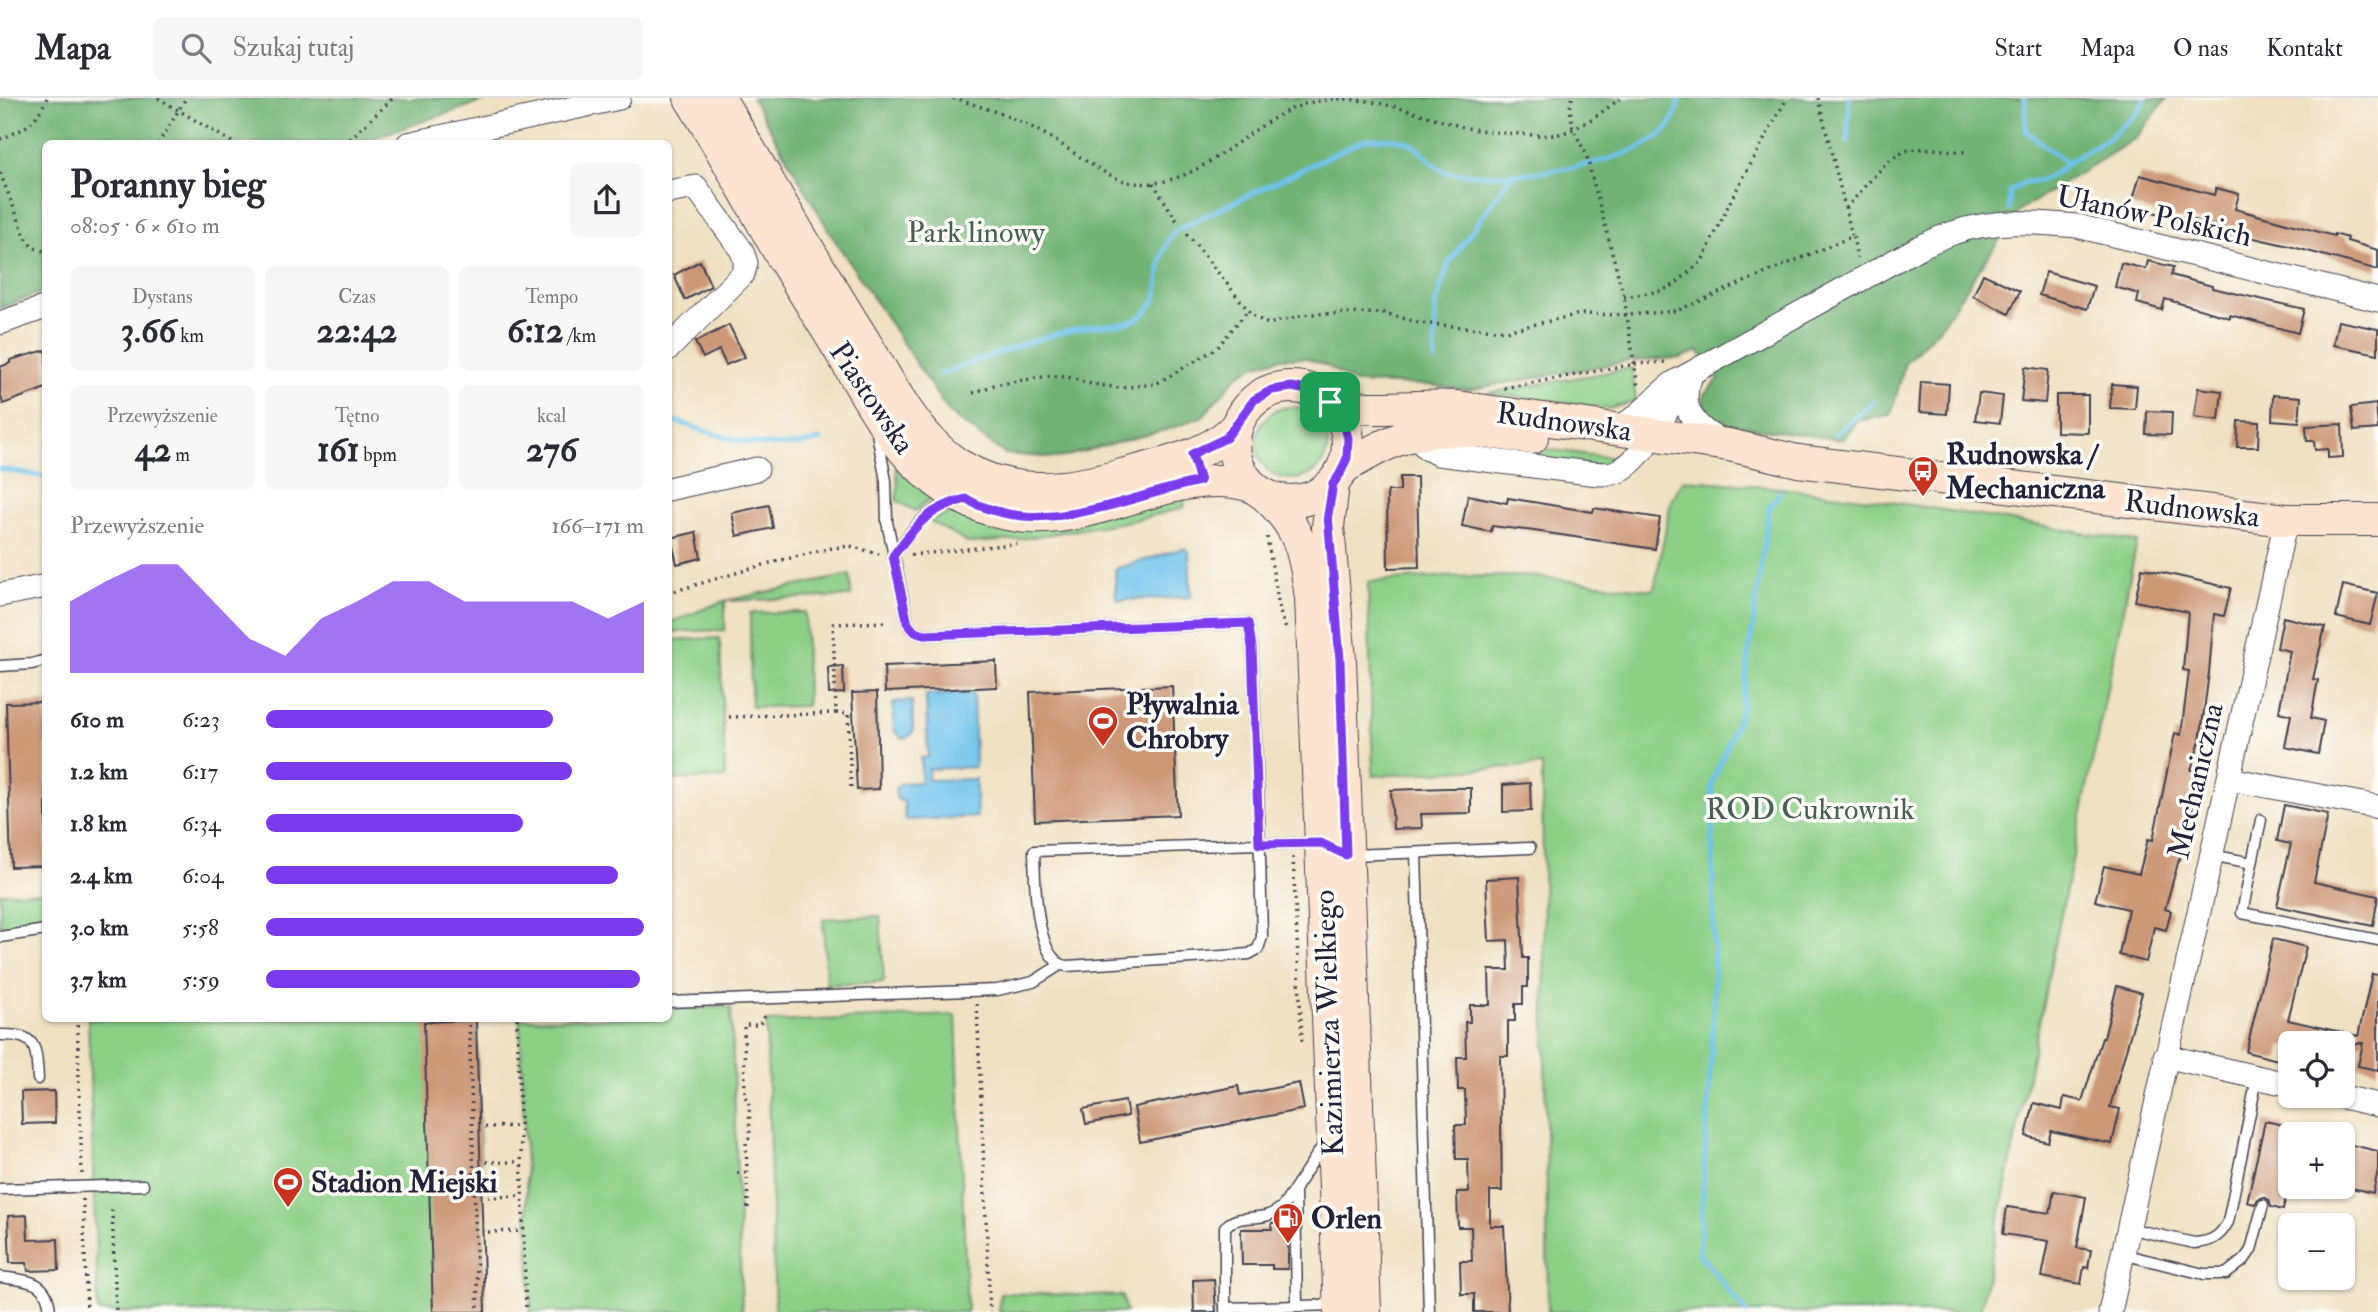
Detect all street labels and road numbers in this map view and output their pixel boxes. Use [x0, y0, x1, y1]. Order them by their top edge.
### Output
street label: Ułanów Polskich [2053, 177, 2255, 255]
street label: Piastowska [821, 335, 923, 462]
street label: Rudnowska [1494, 394, 1635, 450]
street label: Rudnowska [2122, 482, 2263, 536]
street label: Mechaniczna [2160, 699, 2232, 863]
street label: Kazimierza Wielkiego [1306, 889, 1352, 1157]

